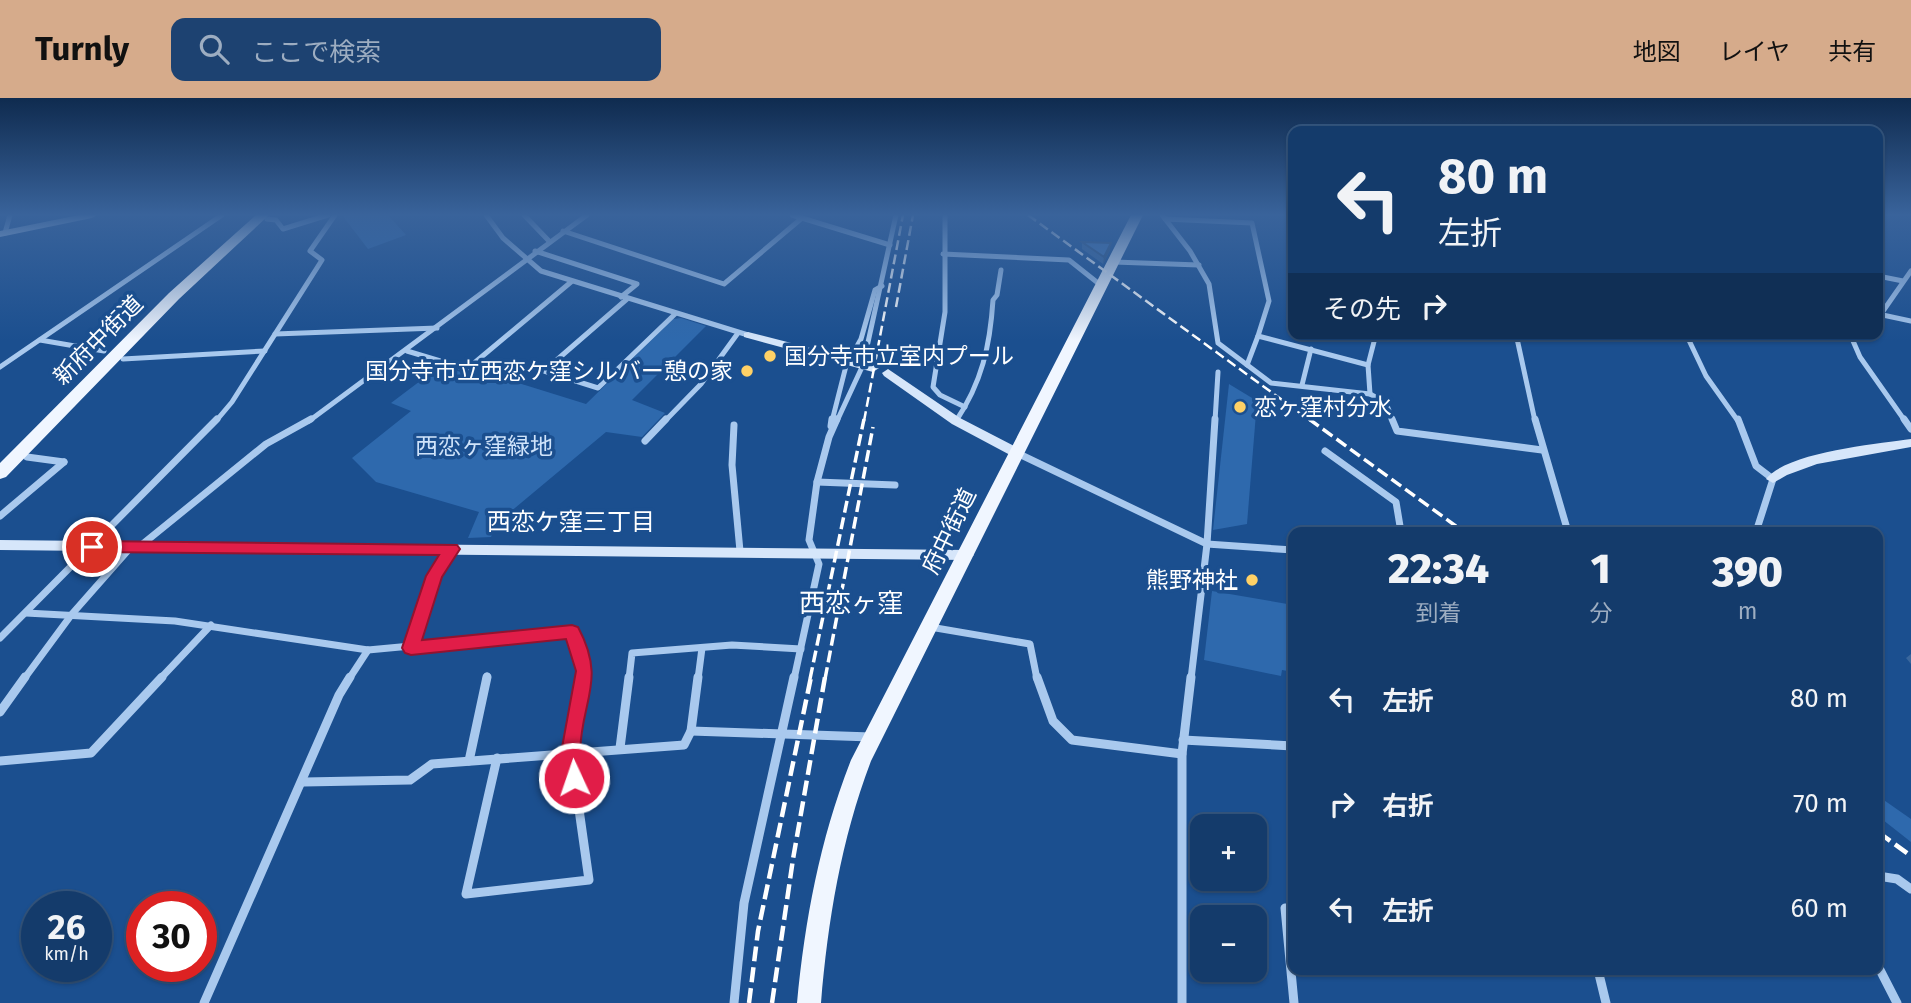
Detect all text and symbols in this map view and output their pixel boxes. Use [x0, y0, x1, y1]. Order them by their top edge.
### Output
search box [171, 18, 661, 81]
text: Turnly [35, 29, 129, 69]
icon: search [195, 30, 233, 68]
text: ここで検索 [251, 37, 381, 68]
text: 地図 [1633, 38, 1681, 66]
text: レイヤ [1719, 38, 1790, 66]
text: 共有 [1828, 38, 1876, 66]
text: 80 m [1438, 147, 1548, 206]
icon: left [1323, 154, 1414, 245]
text: 左折 [1438, 214, 1502, 252]
icon: right [1415, 287, 1453, 325]
street label: 新府中街道 [47, 289, 149, 391]
text: その先 [1323, 294, 1401, 325]
place label: 国分寺市立室内プール [784, 342, 1014, 370]
marker: 国分寺市立室内プール [762, 348, 778, 364]
place label: 国分寺市立西恋ケ窪シルバー憩の家 [365, 357, 733, 385]
marker: 国分寺市立西恋ケ窪シルバー憩の家 [739, 363, 755, 379]
place label: 恋ヶ窪村分水 [1254, 393, 1392, 421]
marker: 恋ヶ窪村分水 [1232, 399, 1248, 415]
park label: 西恋ヶ窪緑地 [415, 432, 553, 460]
street label: 府中街道 [916, 484, 982, 578]
district label: 西恋ケ窪三丁目 [487, 508, 655, 536]
pin [62, 517, 122, 577]
icon: arrive [73, 528, 111, 566]
text: 22:34 [1388, 544, 1489, 594]
text: 1 [1591, 544, 1611, 594]
text: 390 [1712, 547, 1783, 597]
place label: 熊野神社 [1146, 566, 1238, 594]
marker: 熊野神社 [1244, 572, 1260, 588]
district label: 西恋ヶ窪 [799, 588, 903, 619]
text: m [1738, 597, 1757, 625]
text: 到着 [1416, 599, 1462, 627]
text: 分 [1589, 599, 1612, 627]
icon: left [1323, 680, 1361, 718]
text: 80 m [1790, 683, 1848, 714]
text: 左折 [1382, 686, 1434, 717]
position arrow [537, 741, 611, 815]
icon: right [1323, 785, 1361, 823]
text: 70 m [1793, 788, 1848, 819]
text: 右折 [1382, 791, 1434, 822]
map controls [1190, 814, 1267, 982]
button: + [1190, 814, 1267, 891]
icon: left [1323, 890, 1361, 928]
speed limit sign: 30 [126, 891, 217, 982]
text: 60 m [1790, 893, 1848, 924]
text: 左折 [1382, 896, 1434, 927]
button: − [1190, 905, 1267, 982]
text: 26 [48, 906, 85, 948]
text: km/h [44, 943, 89, 965]

